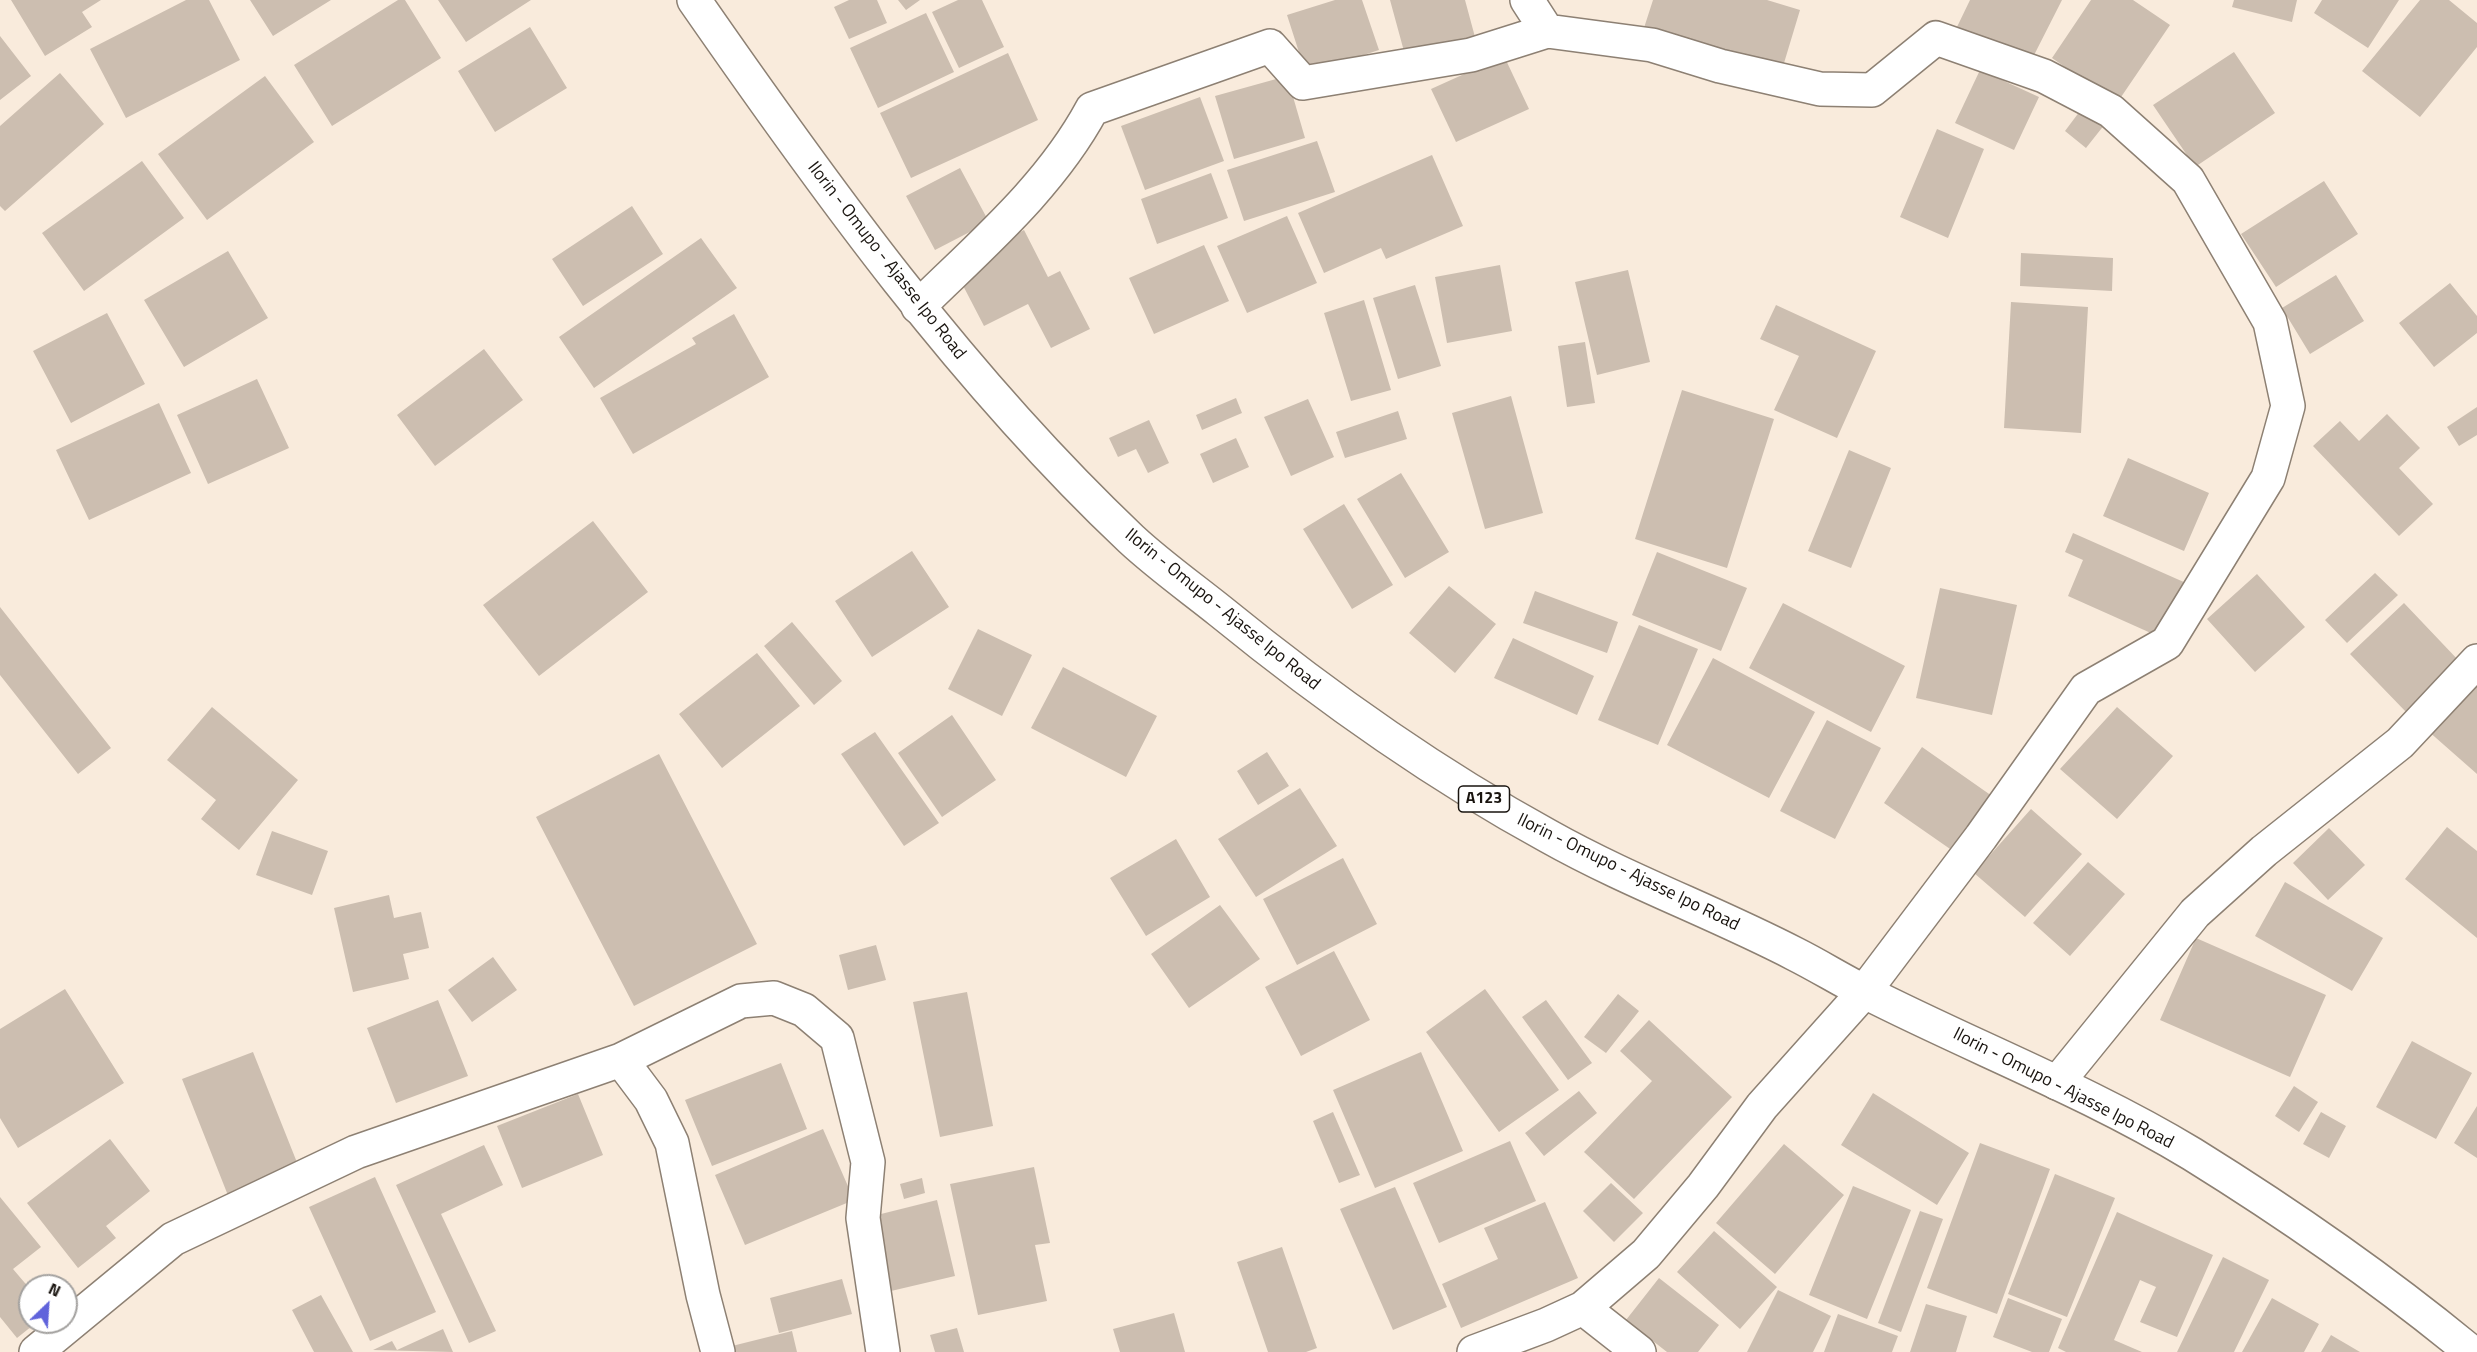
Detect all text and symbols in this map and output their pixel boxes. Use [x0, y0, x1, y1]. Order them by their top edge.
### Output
street label: Ilorin - Omupo - Ajasse Ipo Road [802, 158, 970, 364]
street label: Ilorin - Omupo - Ajasse Ipo Road [1120, 525, 1324, 695]
road number: A123 [1458, 786, 1510, 812]
street label: Ilorin - Omupo - Ajasse Ipo Road [1513, 810, 1743, 936]
street label: Ilorin - Omupo - Ajasse Ipo Road [1949, 1024, 2177, 1154]
north arrow [18, 1274, 78, 1334]
text: N [45, 1276, 65, 1303]

